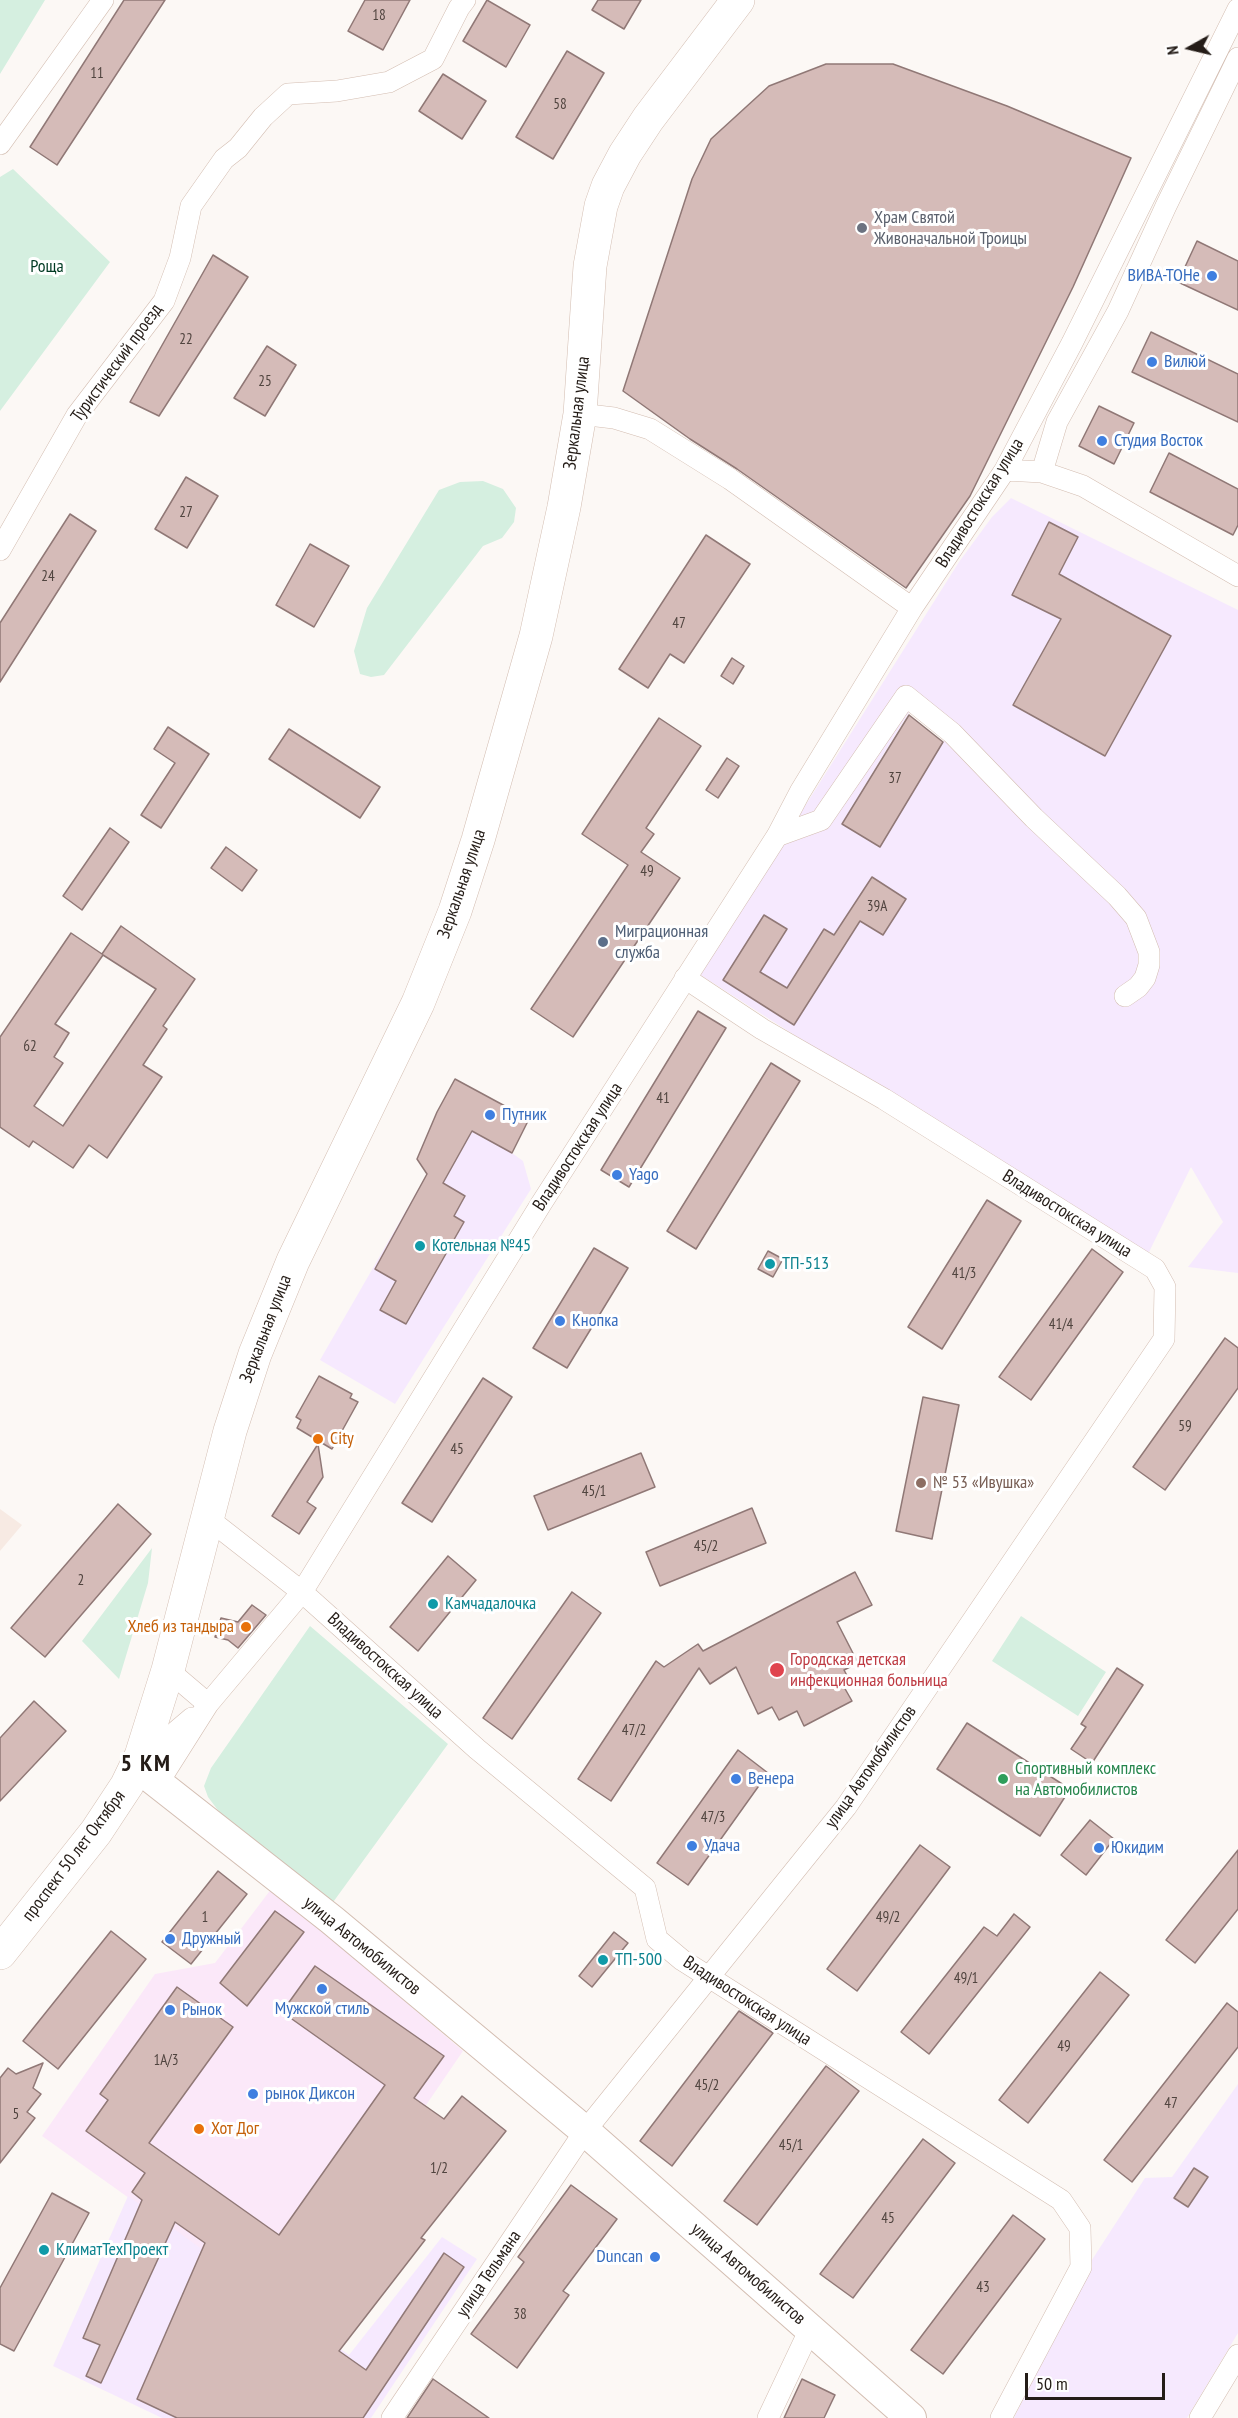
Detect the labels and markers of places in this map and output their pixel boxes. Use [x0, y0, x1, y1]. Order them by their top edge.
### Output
place label: Храм Святой Живоначальной Троицы [874, 207, 1027, 250]
marker: Храм Святой Живоначальной Троицы [855, 221, 869, 235]
place label: ВИВА-ТОНе [1128, 265, 1200, 287]
marker: ВИВА-ТОНе [1205, 269, 1219, 283]
place label: Вилюй [1164, 351, 1206, 373]
marker: Вилюй [1145, 355, 1159, 369]
place label: Студия Восток [1114, 430, 1203, 452]
marker: Студия Восток [1095, 434, 1109, 448]
place label: Миграционная служба [615, 921, 708, 964]
marker: Миграционная служба [596, 935, 610, 949]
place label: Путник [502, 1104, 547, 1126]
marker: Путник [483, 1108, 497, 1122]
place label: Yago [629, 1164, 659, 1186]
marker: Yago [610, 1168, 624, 1182]
place label: Котельная №45 [432, 1235, 531, 1257]
marker: Котельная №45 [413, 1239, 427, 1253]
place label: ТП-513 [782, 1253, 829, 1275]
marker: ТП-513 [763, 1257, 777, 1271]
place label: Кнопка [572, 1310, 618, 1332]
marker: Кнопка [553, 1314, 567, 1328]
place label: City [330, 1428, 354, 1450]
marker: City [311, 1432, 325, 1446]
place label: № 53 «Ивушка» [933, 1472, 1034, 1494]
marker: № 53 «Ивушка» [914, 1476, 928, 1490]
place label: Камчадалочка [445, 1593, 536, 1615]
marker: Камчадалочка [426, 1597, 440, 1611]
place label: Хлеб из тандыра [128, 1616, 234, 1638]
marker: Хлеб из тандыра [239, 1620, 253, 1634]
place label: Городская детская инфекционная больница [790, 1649, 948, 1692]
marker: Городская детская инфекционная больница [768, 1661, 786, 1679]
place label: Спортивный комплекс на Автомобилистов [1015, 1758, 1156, 1800]
place label: Венера [748, 1768, 794, 1790]
marker: Венера [729, 1772, 743, 1786]
marker: Спортивный комплекс на Автомобилистов [996, 1772, 1010, 1786]
place label: Удача [704, 1835, 740, 1857]
place label: Юкидим [1111, 1837, 1164, 1859]
marker: Удача [685, 1839, 699, 1853]
marker: Юкидим [1092, 1841, 1106, 1855]
place label: Дружный [182, 1928, 241, 1950]
marker: Дружный [163, 1932, 177, 1946]
place label: ТП-500 [615, 1949, 662, 1971]
marker: ТП-500 [596, 1953, 610, 1967]
marker: Мужской стиль [315, 1982, 329, 1996]
place label: Мужской стиль [275, 1998, 369, 2020]
place label: Рынок [182, 1999, 222, 2021]
marker: Рынок [163, 2003, 177, 2017]
place label: рынок Диксон [265, 2083, 355, 2105]
marker: рынок Диксон [246, 2087, 260, 2101]
place label: Хот Дог [211, 2118, 259, 2140]
marker: Хот Дог [192, 2122, 206, 2136]
place label: КлиматТехПроект [56, 2239, 168, 2261]
marker: КлиматТехПроект [37, 2243, 51, 2257]
place label: Duncan [596, 2246, 643, 2268]
marker: Duncan [648, 2250, 662, 2264]

